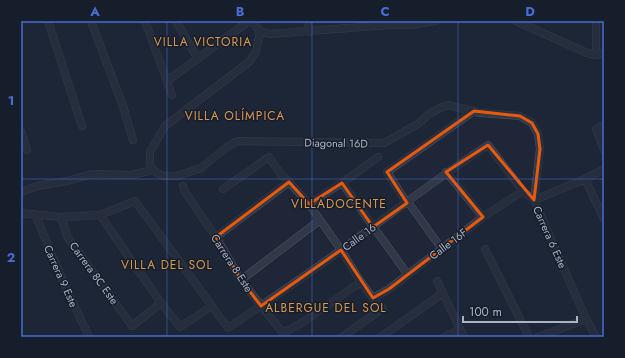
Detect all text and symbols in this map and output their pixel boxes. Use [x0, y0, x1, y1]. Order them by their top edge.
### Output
text: A [89, 2, 100, 21]
text: B [236, 2, 245, 21]
text: C [380, 2, 390, 21]
text: D [525, 2, 535, 21]
district label: VILLA VICTORIA [154, 33, 252, 51]
text: 1 [8, 91, 14, 110]
district label: VILLA OLÍMPICA [185, 107, 285, 125]
street label: Diagonal 16D [304, 134, 368, 152]
district label: VILLADOCENTE [291, 195, 387, 213]
street label: Carrera 6 Este [529, 203, 571, 271]
street label: Calle 16 [339, 219, 379, 255]
street label: Calle 16F [426, 224, 470, 264]
street label: Carrera 8 Este [207, 231, 257, 295]
street label: Carrera 8C Este [66, 238, 122, 308]
street label: Carrera 9 Este [40, 242, 82, 310]
text: 2 [7, 248, 15, 267]
district label: VILLA DEL SOL [121, 256, 213, 274]
scale bar [463, 298, 577, 324]
district label: ALBERGUE DEL SOL [265, 299, 387, 317]
text: 100 m [469, 303, 502, 321]

